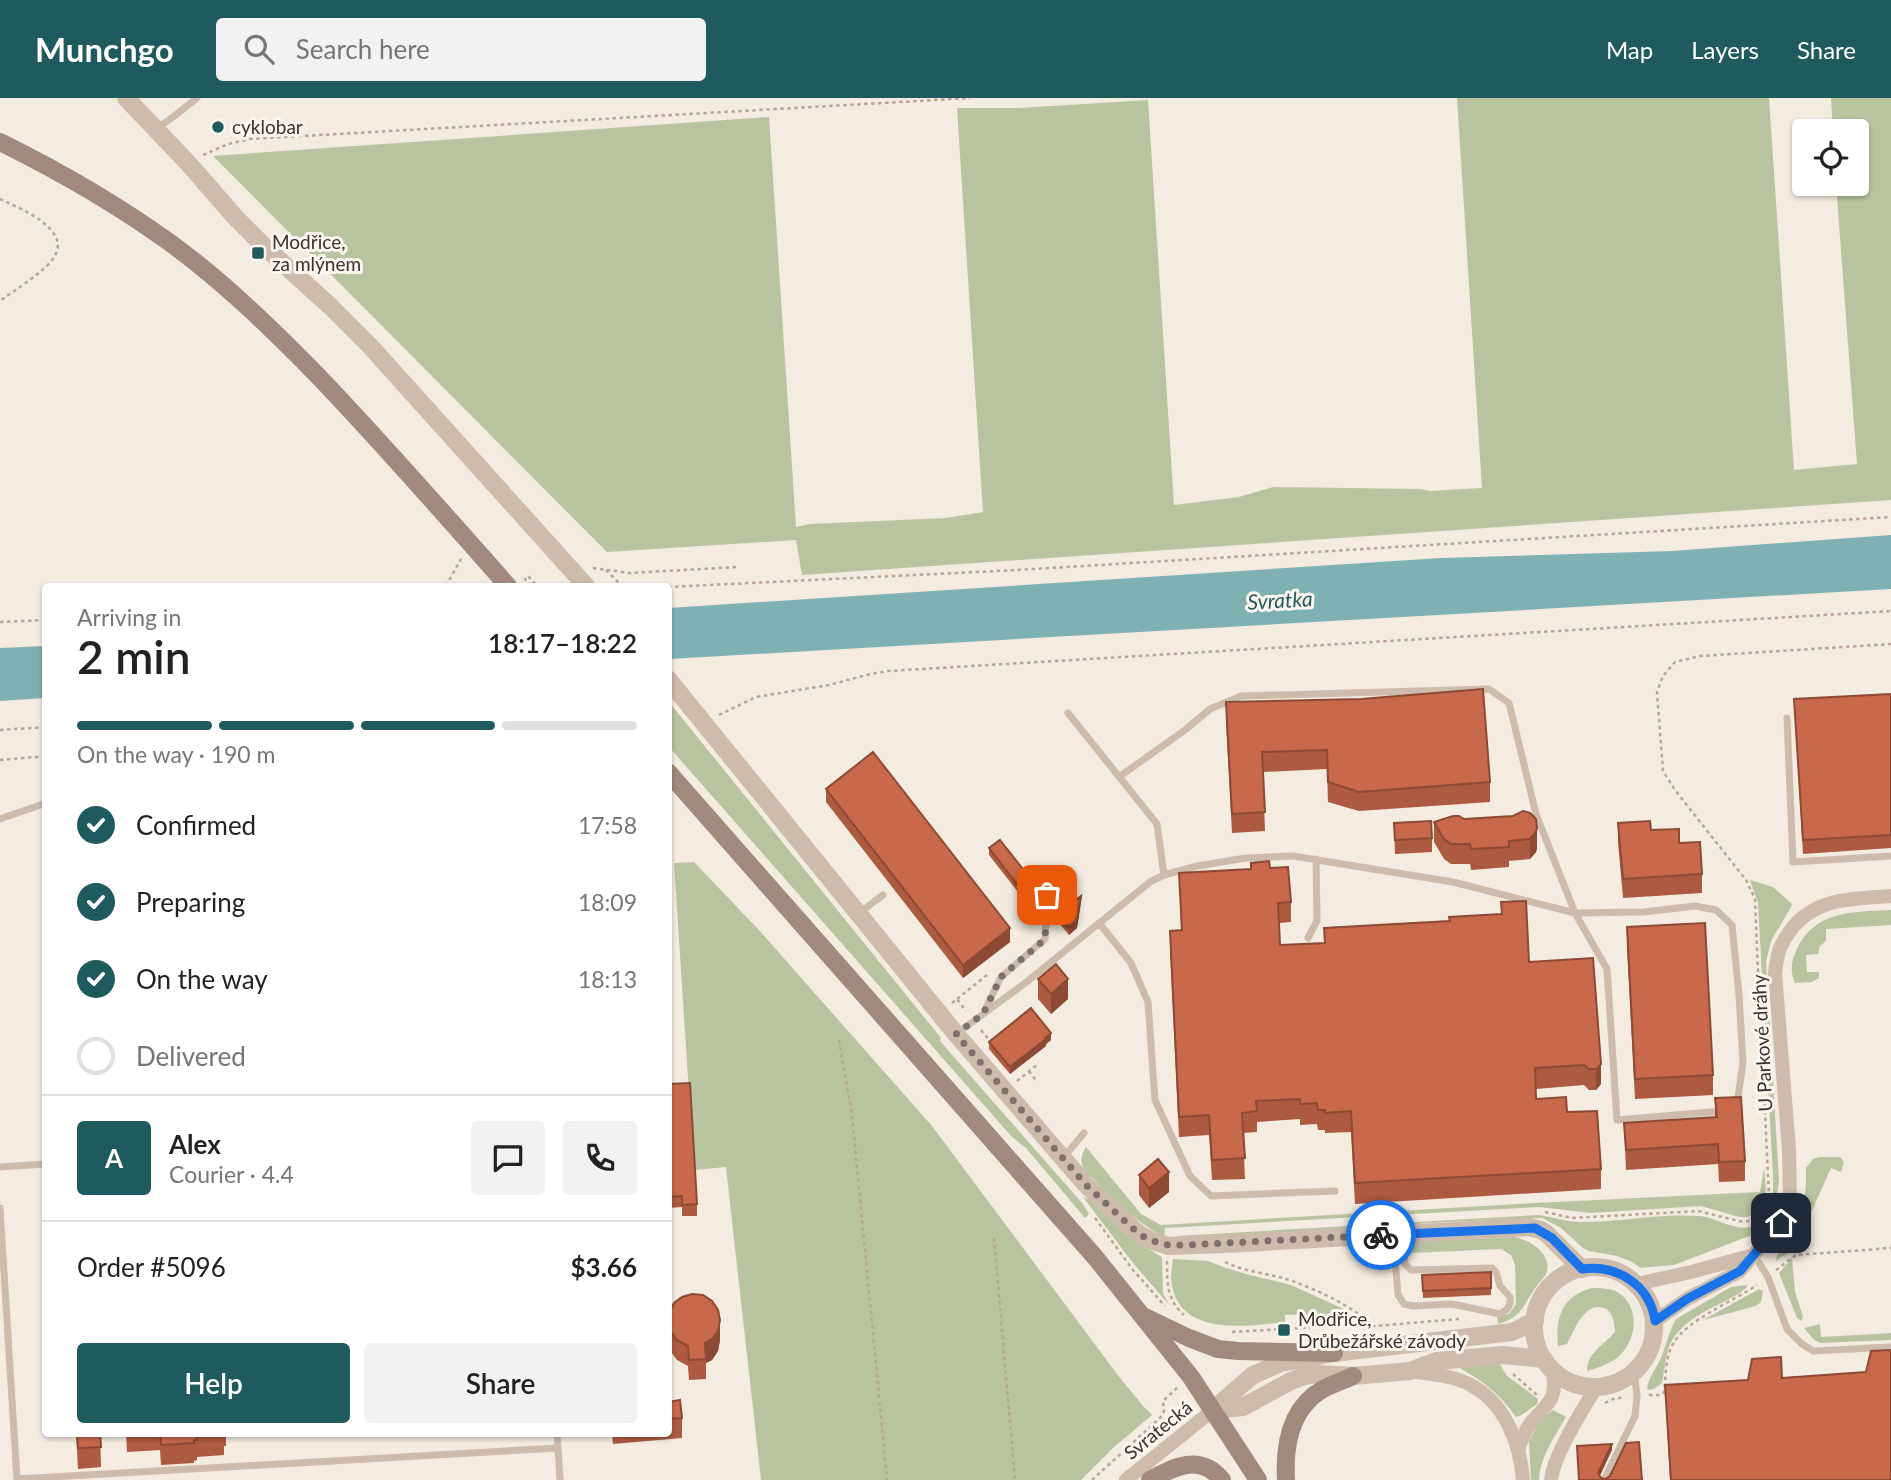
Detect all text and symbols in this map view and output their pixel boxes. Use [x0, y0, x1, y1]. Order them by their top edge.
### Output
search box [216, 18, 706, 81]
text: Munchgo [35, 29, 174, 69]
icon: search [240, 30, 278, 68]
text: Search here [296, 33, 430, 65]
text: Map [1606, 35, 1653, 64]
text: Layers [1691, 35, 1759, 64]
text: Share [1797, 35, 1856, 64]
place label: cyklobar [232, 115, 303, 138]
marker: cyklobar [210, 119, 226, 135]
map controls [1792, 119, 1869, 196]
button: locate [1792, 119, 1869, 196]
place label: Modřice, za mlýnem [272, 230, 361, 275]
marker: Modřice, za mlýnem [250, 245, 266, 261]
water label: Svratka [1247, 585, 1313, 614]
text: Arriving in [77, 603, 181, 631]
text: 18:17–18:22 [488, 627, 637, 659]
text: 2 min [77, 629, 191, 684]
text: On the way · 190 m [77, 740, 276, 768]
icon: check [77, 806, 115, 844]
text: Confirmed [136, 809, 256, 841]
text: 17:58 [578, 811, 637, 839]
pin [1017, 865, 1077, 925]
icon: bag [1028, 876, 1066, 914]
icon: check [77, 883, 115, 921]
text: Preparing [136, 886, 245, 918]
text: 18:09 [578, 888, 637, 916]
icon: check [77, 960, 115, 998]
text: On the way [136, 963, 268, 995]
text: 18:13 [578, 965, 637, 993]
street label: U Parkové dráhy [1746, 974, 1777, 1112]
text: Delivered [136, 1040, 246, 1072]
button: chat [471, 1121, 545, 1195]
button: phone [563, 1121, 637, 1195]
text: Alex [169, 1128, 221, 1160]
text: A [105, 1142, 123, 1174]
text: Courier · 4.4 [169, 1160, 294, 1188]
pin [1751, 1193, 1811, 1253]
courier [1346, 1200, 1416, 1270]
icon: home [1762, 1204, 1800, 1242]
icon: bike [1362, 1216, 1400, 1254]
text: Order #5096 [77, 1251, 226, 1283]
text: $3.66 [571, 1251, 637, 1283]
place label: Modřice, Drůbežářské závody [1298, 1307, 1466, 1352]
marker: Modřice, Drůbežářské závody [1276, 1322, 1292, 1338]
button: Help [77, 1343, 350, 1423]
button: Share [364, 1343, 637, 1423]
street label: Svratecká [1119, 1395, 1196, 1464]

